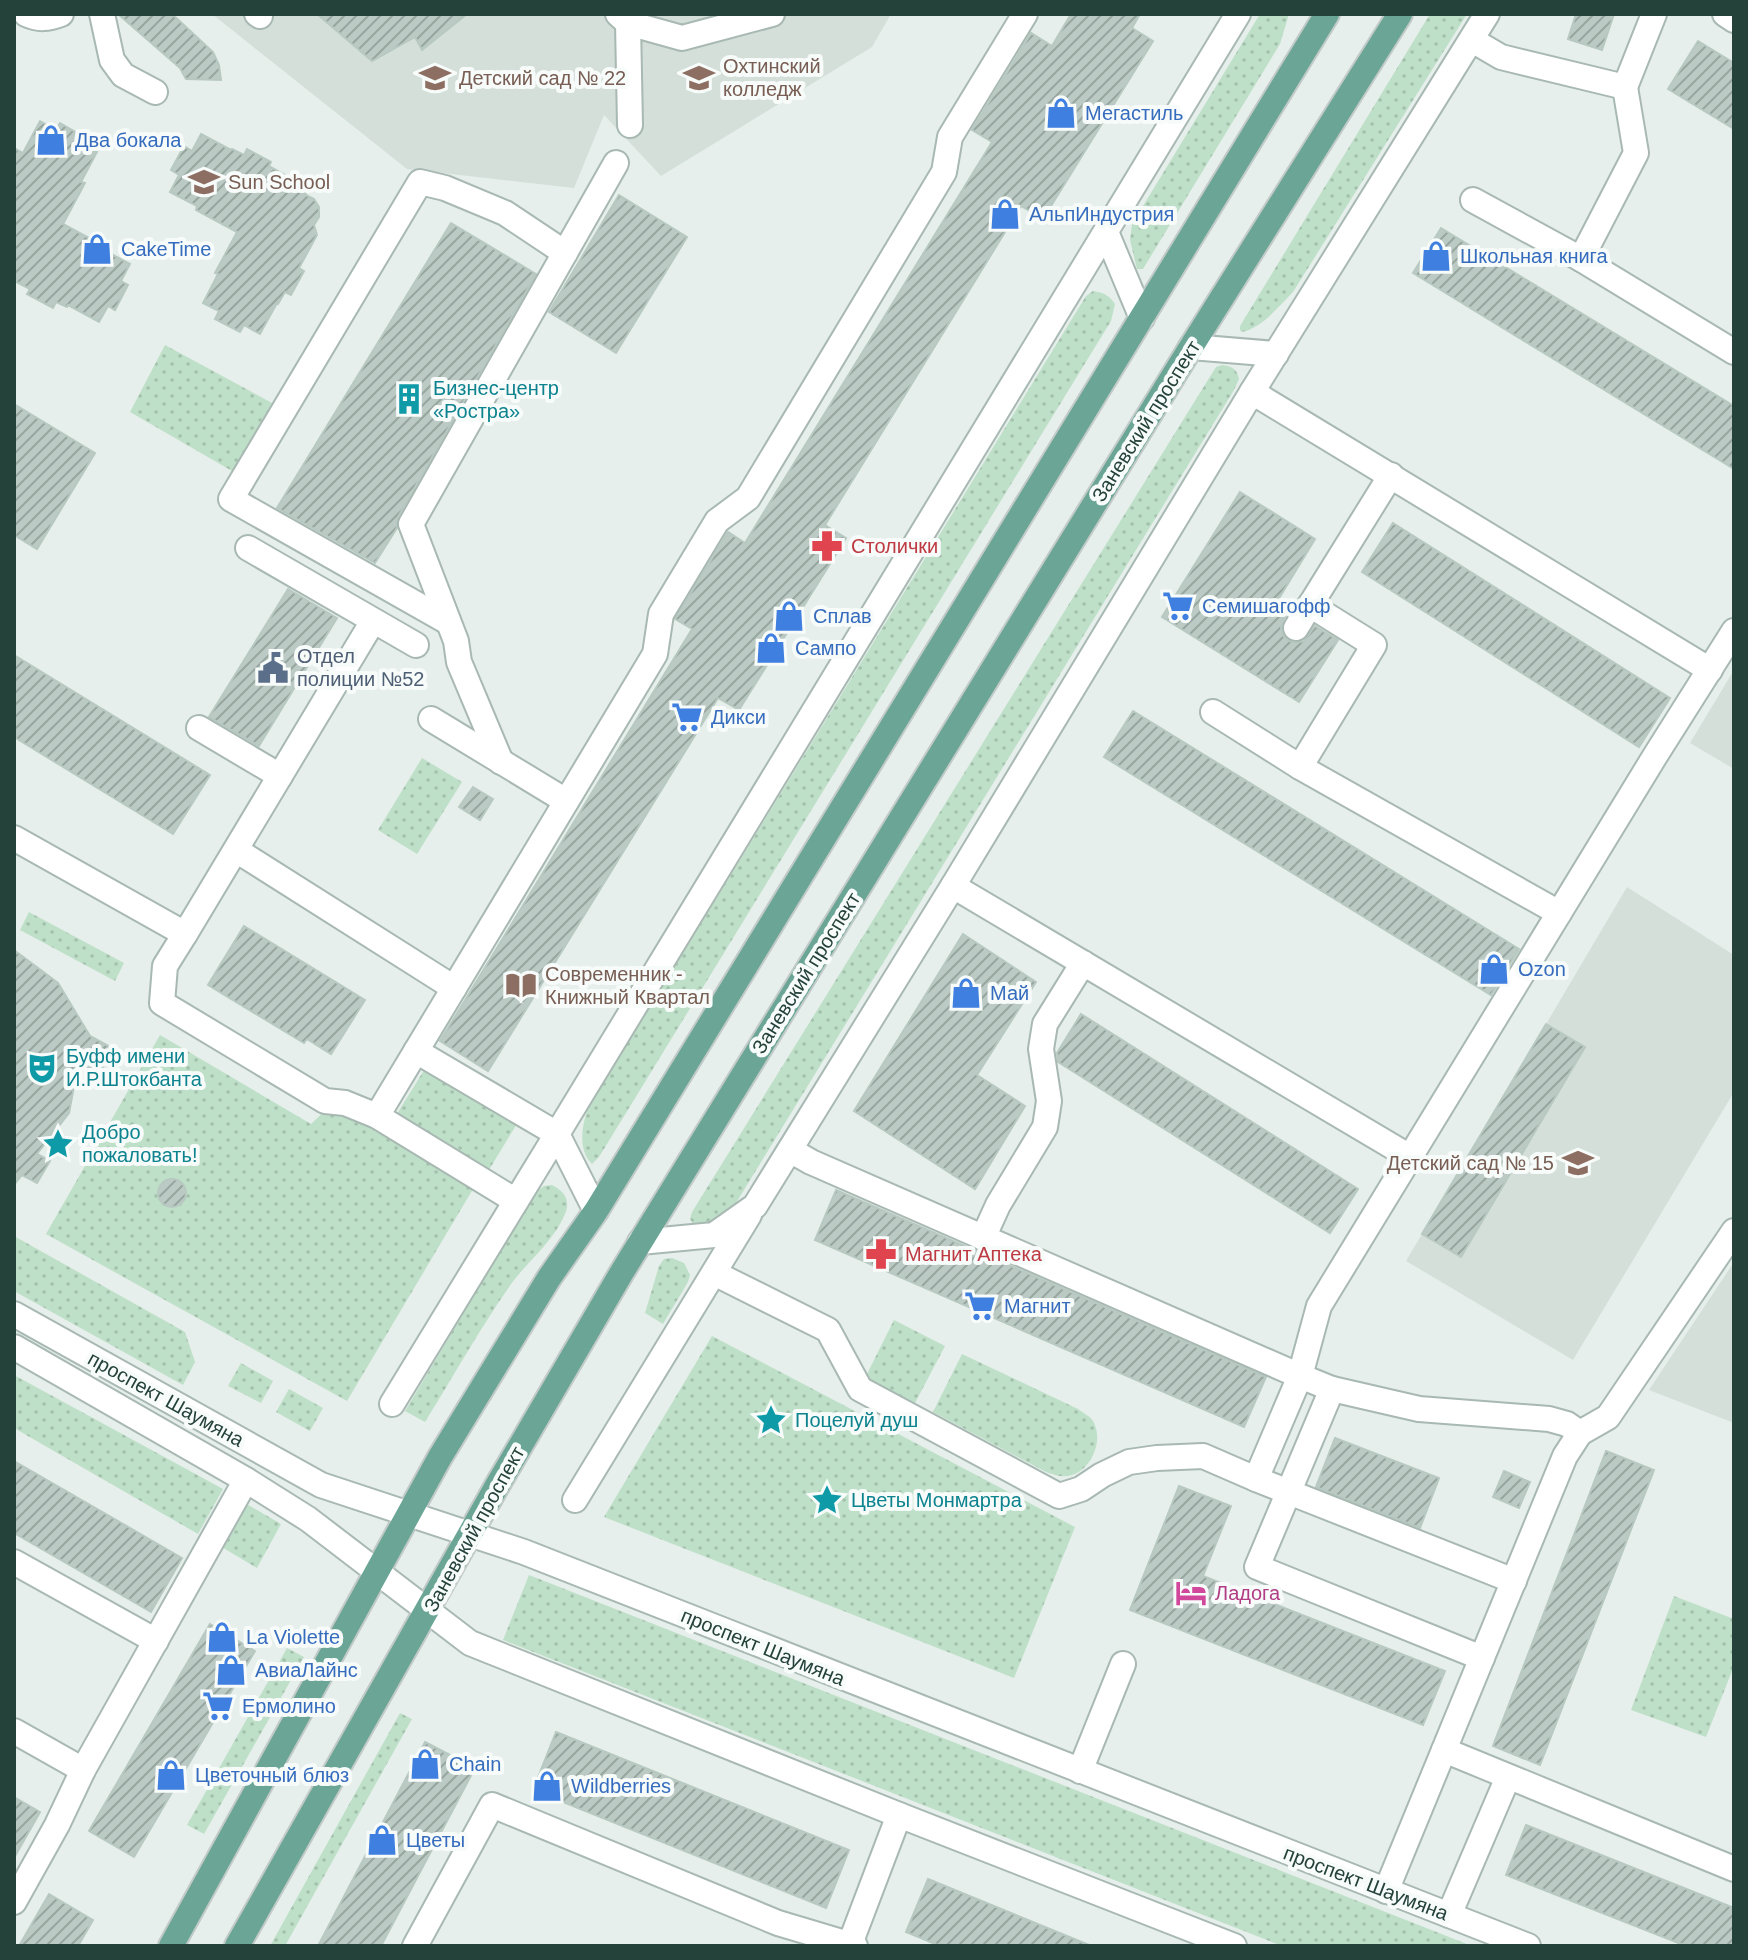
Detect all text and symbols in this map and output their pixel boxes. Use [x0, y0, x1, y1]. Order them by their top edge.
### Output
place label: Охтинский колледж [723, 55, 821, 100]
school or university icon: Детский сад № 22 [418, 61, 452, 95]
school or university icon: Охтинский колледж [682, 61, 716, 95]
place label: Детский сад № 22 [459, 67, 626, 89]
shop icon: Мегастиль [1044, 96, 1078, 130]
place label: Мегастиль [1085, 102, 1183, 124]
shop icon: Два бокала [34, 123, 68, 157]
place label: Два бокала [75, 129, 182, 151]
school or university icon: Sun School [187, 165, 221, 199]
place label: Sun School [228, 171, 330, 193]
shop icon: АльпИндустрия [988, 197, 1022, 231]
place label: АльпИндустрия [1029, 203, 1174, 225]
shop icon: CakeTime [80, 232, 114, 266]
place label: CakeTime [121, 238, 211, 260]
shop icon: Школьная книга [1419, 239, 1453, 273]
place label: Школьная книга [1460, 245, 1608, 267]
street label: Заневский проспект [1087, 336, 1205, 506]
place label: Бизнес-центр «Ростра» [433, 377, 559, 422]
building icon: Бизнес-центр «Ростра» [392, 382, 426, 416]
pharmacy icon: Столички [810, 529, 844, 563]
place label: Столички [851, 535, 938, 557]
supermarket icon: Семишагофф [1161, 589, 1195, 623]
place label: Семишагофф [1202, 595, 1331, 617]
shop icon: Сплав [772, 599, 806, 633]
place label: Сплав [813, 605, 872, 627]
shop icon: Сампо [754, 631, 788, 665]
place label: Сампо [795, 637, 857, 659]
place label: Отдел полиции №52 [297, 645, 424, 690]
public building icon: Отдел полиции №52 [256, 651, 290, 685]
supermarket icon: Дикси [670, 700, 704, 734]
place label: Дикси [711, 706, 766, 728]
street label: Заневский проспект [747, 888, 865, 1058]
shop icon: Ozon [1477, 952, 1511, 986]
place label: Ozon [1518, 958, 1566, 980]
place label: Современник - Книжный Квартал [545, 963, 710, 1008]
library icon: Современник - Книжный Квартал [504, 968, 538, 1002]
shop icon: Май [949, 976, 983, 1010]
place label: Май [990, 982, 1029, 1004]
place label: Буфф имени И.Р.Штокбанта [66, 1045, 203, 1090]
theatre icon: Буфф имени И.Р.Штокбанта [25, 1051, 59, 1085]
place label: Добро пожаловать! [82, 1121, 197, 1166]
place icon: Добро пожаловать! [41, 1127, 75, 1161]
school or university icon: Детский сад № 15 [1561, 1146, 1595, 1180]
place label: Детский сад № 15 [1387, 1152, 1554, 1174]
pharmacy icon: Магнит Аптека [864, 1237, 898, 1271]
place label: Магнит Аптека [905, 1243, 1043, 1265]
supermarket icon: Магнит [963, 1289, 997, 1323]
place label: Магнит [1004, 1295, 1071, 1317]
street label: проспект Шаумяна [84, 1347, 248, 1451]
place icon: Поцелуй душ [754, 1403, 788, 1437]
place label: Поцелуй душ [795, 1409, 918, 1431]
street label: Заневский проспект [419, 1443, 529, 1615]
place icon: Цветы Монмартра [810, 1483, 844, 1517]
place label: Цветы Монмартра [851, 1489, 1023, 1511]
hotel icon: Ладога [1174, 1576, 1208, 1610]
place label: Ладога [1215, 1582, 1281, 1604]
street label: проспект Шаумяна [678, 1604, 849, 1690]
shop icon: La Violette [205, 1620, 239, 1654]
place label: La Violette [246, 1626, 340, 1648]
shop icon: АвиаЛайнс [214, 1653, 248, 1687]
place label: АвиаЛайнс [255, 1659, 358, 1681]
supermarket icon: Ермолино [201, 1689, 235, 1723]
place label: Ермолино [242, 1695, 336, 1717]
shop icon: Chain [408, 1747, 442, 1781]
place label: Chain [449, 1753, 501, 1775]
shop icon: Цветочный блюз [154, 1758, 188, 1792]
place label: Цветочный блюз [195, 1764, 349, 1786]
shop icon: Wildberries [530, 1769, 564, 1803]
place label: Wildberries [571, 1775, 671, 1797]
shop icon: Цветы [365, 1823, 399, 1857]
place label: Цветы [406, 1829, 465, 1851]
street label: проспект Шаумяна [1281, 1841, 1452, 1925]

